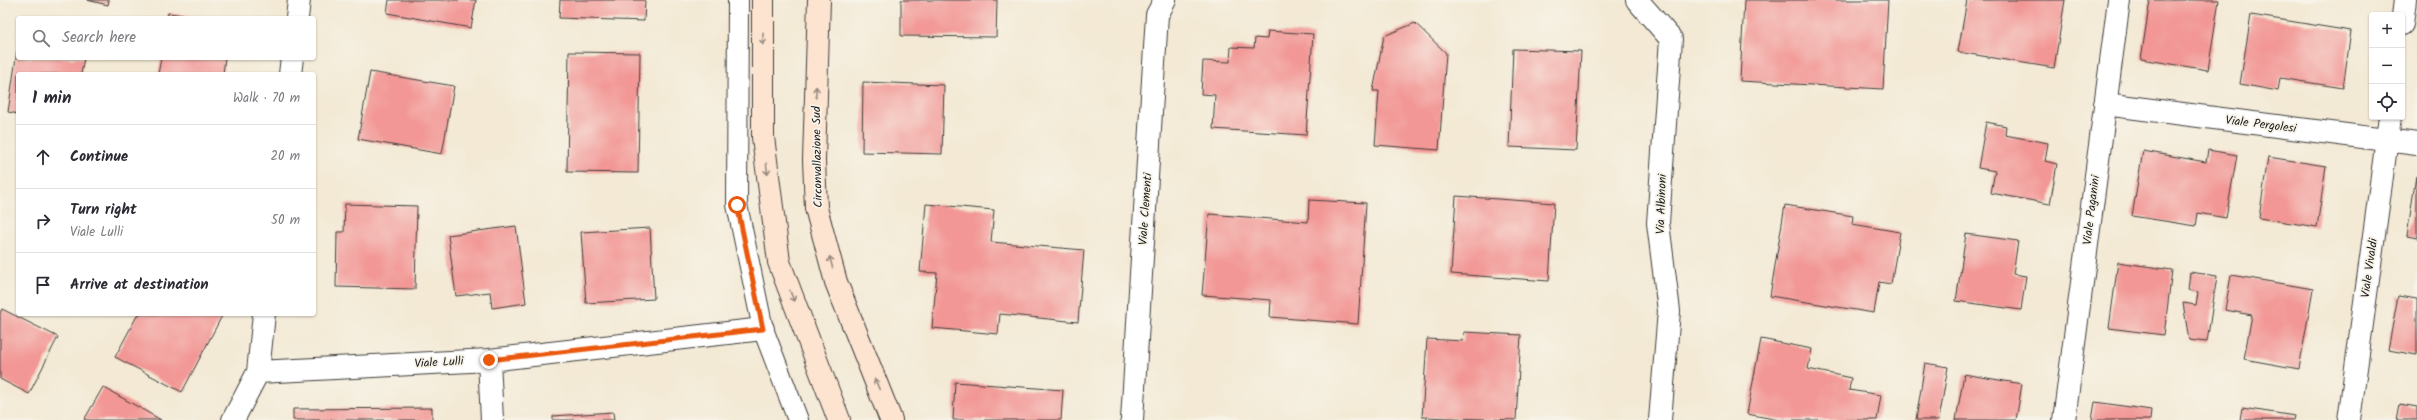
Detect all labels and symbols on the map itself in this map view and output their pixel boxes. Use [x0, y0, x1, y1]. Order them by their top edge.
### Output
one-way arrow [759, 32, 767, 45]
one-way arrow [812, 86, 820, 99]
street label: Circonvallazione Sud [807, 105, 828, 208]
street label: Viale Pergolesi [2224, 111, 2299, 138]
one-way arrow [763, 162, 771, 175]
street label: Viale Clementi [1133, 171, 1158, 246]
street label: Via Albinoni [1651, 172, 1672, 234]
street label: Viale Paganini [2078, 173, 2105, 246]
route start [728, 196, 746, 214]
street label: Viale Vivaldi [2356, 236, 2383, 299]
one-way arrow [827, 256, 834, 269]
one-way arrow [788, 289, 796, 301]
route end [480, 351, 498, 369]
street label: Viale Lulli [414, 352, 465, 373]
one-way arrow [872, 378, 880, 390]

